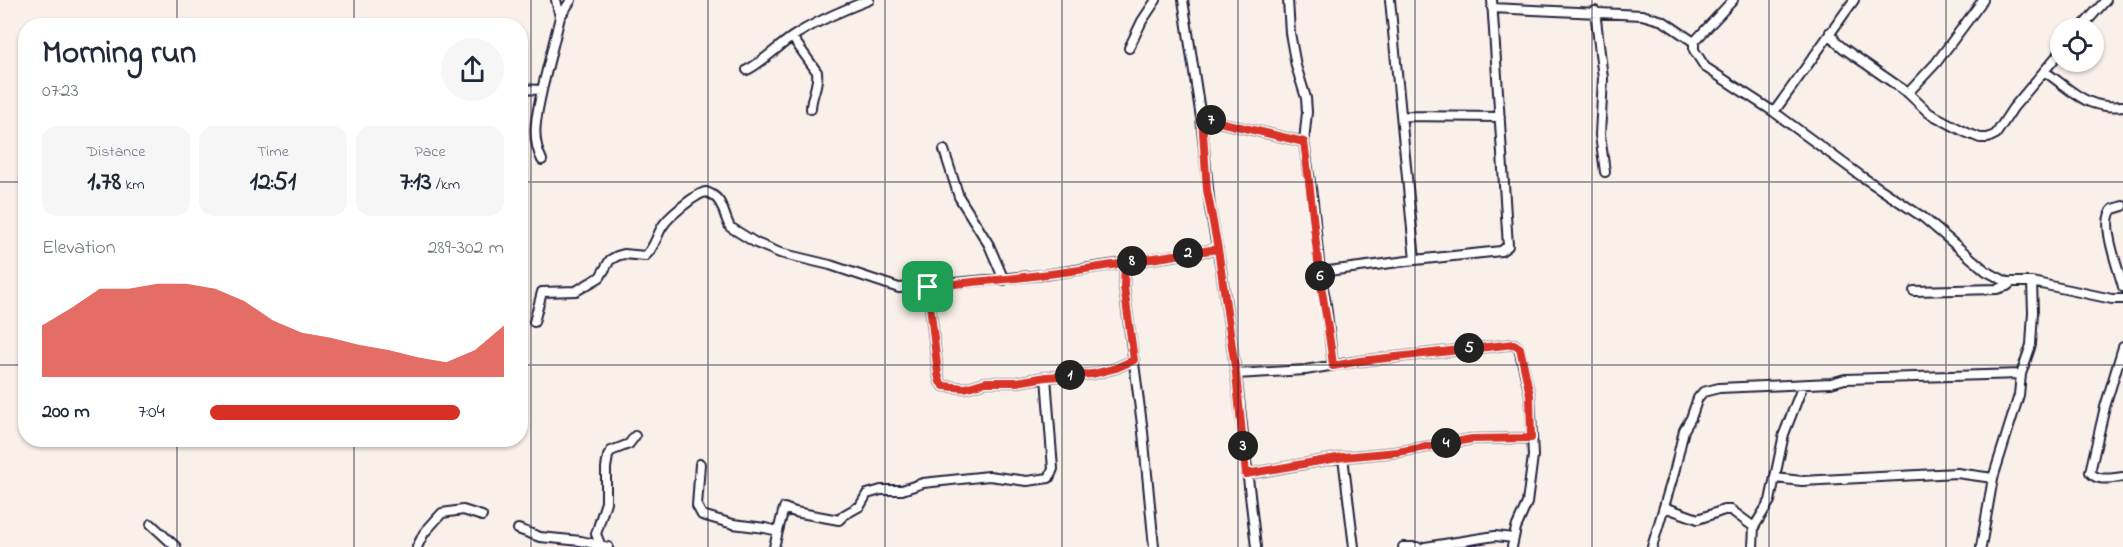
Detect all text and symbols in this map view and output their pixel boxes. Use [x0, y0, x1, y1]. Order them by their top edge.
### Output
map controls [2050, 18, 2104, 72]
button: locate [2050, 18, 2104, 72]
text: Morning run [42, 30, 196, 78]
button: share [441, 38, 504, 101]
text: 07:23 [42, 77, 79, 106]
pin: 7 [1196, 105, 1226, 135]
text: 7 [1208, 108, 1214, 132]
text: Distance [87, 140, 145, 164]
text: Time [257, 140, 289, 164]
text: Pace [414, 140, 446, 164]
text: 1.78 [87, 164, 121, 202]
text: 12:51 [250, 164, 296, 202]
text: 7:13 [400, 164, 432, 202]
text: km [121, 173, 145, 197]
text: /km [432, 173, 460, 197]
text: Elevation [42, 234, 116, 263]
text: 289–302 m [427, 234, 504, 263]
pin: 2 [1173, 238, 1203, 268]
text: 2 [1184, 241, 1192, 265]
pin: 8 [1117, 246, 1147, 276]
text: 8 [1129, 249, 1135, 273]
pin [902, 261, 953, 312]
pin: 6 [1305, 261, 1335, 291]
text: 6 [1316, 264, 1324, 288]
icon: arrive [911, 270, 944, 303]
pin: 5 [1454, 333, 1484, 363]
text: 5 [1464, 336, 1474, 360]
pin: 1 [1055, 360, 1085, 390]
text: 1 [1067, 363, 1073, 387]
text: 200 m [42, 398, 90, 427]
text: 7:04 [138, 398, 165, 427]
pin: 4 [1431, 428, 1461, 458]
pin: 3 [1228, 431, 1258, 461]
text: 4 [1443, 431, 1449, 455]
text: 3 [1240, 434, 1246, 458]

